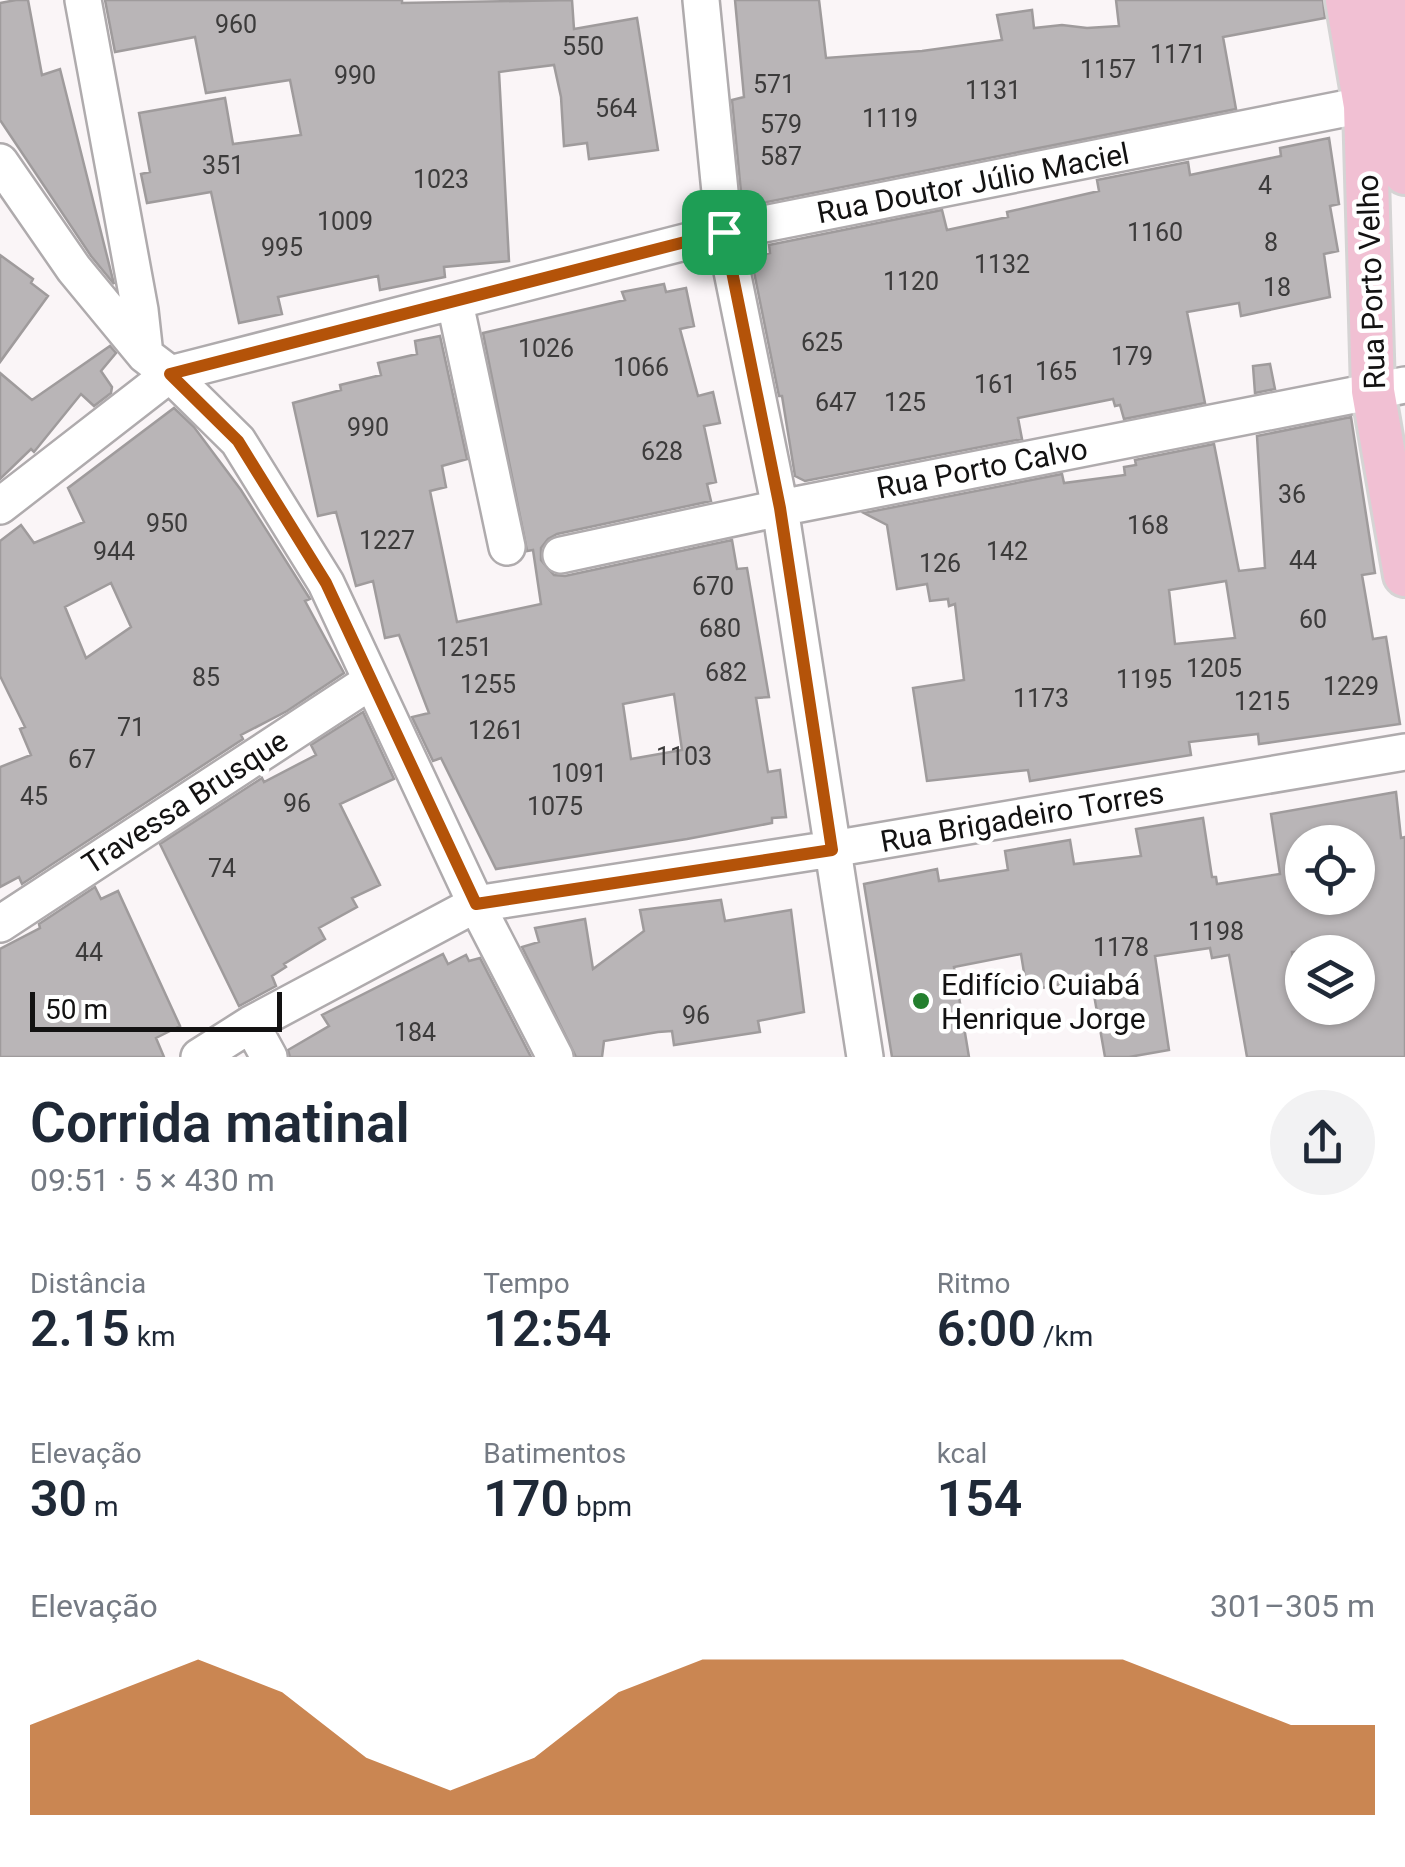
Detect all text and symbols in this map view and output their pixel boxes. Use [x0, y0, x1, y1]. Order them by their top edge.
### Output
house number: 960 [215, 10, 257, 39]
house number: 550 [562, 32, 604, 61]
house number: 1171 [1150, 40, 1206, 69]
house number: 1157 [1080, 55, 1136, 84]
house number: 990 [334, 61, 376, 90]
house number: 571 [753, 70, 795, 99]
house number: 1131 [965, 76, 1021, 105]
house number: 564 [595, 94, 637, 123]
house number: 1119 [862, 104, 918, 133]
house number: 579 [760, 110, 802, 139]
street label: Rua Doutor Júlio Maciel [814, 136, 1132, 230]
house number: 587 [760, 142, 802, 171]
house number: 351 [202, 151, 244, 180]
house number: 1023 [413, 165, 469, 194]
house number: 4 [1258, 171, 1272, 200]
street label: Rua Porto Velho [1350, 174, 1392, 390]
pin [682, 190, 767, 275]
icon: arrive [697, 205, 752, 260]
house number: 1009 [317, 207, 373, 236]
house number: 1160 [1127, 218, 1183, 247]
house number: 8 [1264, 228, 1278, 257]
house number: 995 [261, 233, 303, 262]
house number: 1132 [974, 250, 1030, 279]
house number: 1120 [883, 267, 939, 296]
house number: 18 [1263, 273, 1291, 302]
house number: 625 [801, 328, 843, 357]
house number: 1026 [518, 334, 574, 363]
house number: 179 [1111, 342, 1153, 371]
house number: 1066 [613, 353, 669, 382]
house number: 165 [1035, 357, 1077, 386]
house number: 161 [974, 370, 1016, 399]
house number: 647 [815, 388, 857, 417]
house number: 125 [884, 388, 926, 417]
house number: 990 [347, 413, 389, 442]
street label: Rua Porto Calvo [874, 430, 1090, 506]
house number: 628 [641, 437, 683, 466]
house number: 36 [1278, 480, 1306, 509]
house number: 950 [146, 509, 188, 538]
house number: 168 [1127, 511, 1169, 540]
house number: 1227 [359, 526, 415, 555]
house number: 944 [93, 537, 135, 566]
house number: 142 [986, 537, 1028, 566]
house number: 44 [1289, 546, 1317, 575]
house number: 126 [919, 549, 961, 578]
house number: 670 [692, 572, 734, 601]
house number: 60 [1299, 605, 1327, 634]
house number: 680 [699, 614, 741, 643]
house number: 1251 [436, 633, 492, 662]
house number: 1205 [1186, 654, 1242, 683]
house number: 682 [705, 658, 747, 687]
house number: 85 [192, 663, 220, 692]
house number: 1195 [1116, 665, 1172, 694]
house number: 1255 [460, 670, 516, 699]
house number: 1229 [1323, 672, 1379, 701]
house number: 1173 [1013, 684, 1069, 713]
house number: 1215 [1234, 687, 1290, 716]
house number: 71 [117, 713, 145, 742]
house number: 1261 [468, 716, 524, 745]
street label: Travessa Brusque [76, 723, 294, 881]
house number: 1103 [656, 742, 712, 771]
house number: 67 [68, 745, 96, 774]
house number: 1091 [551, 759, 607, 788]
street label: Rua Brigadeiro Torres [878, 775, 1166, 859]
house number: 45 [20, 782, 48, 811]
house number: 96 [283, 789, 311, 818]
house number: 1075 [527, 792, 583, 821]
map controls [1285, 825, 1375, 1025]
button: locate [1285, 825, 1375, 915]
house number: 74 [208, 854, 236, 883]
house number: 1198 [1188, 917, 1244, 946]
house number: 1178 [1093, 933, 1149, 962]
button: layers [1285, 935, 1375, 1025]
house number: 44 [75, 938, 103, 967]
place label: Edifício Cuiabá Henrique Jorge [941, 967, 1146, 1036]
scale bar [30, 987, 282, 1032]
marker: Edifício Cuiabá Henrique Jorge [910, 990, 932, 1012]
text: 50 m [45, 993, 108, 1026]
house number: 96 [682, 1001, 710, 1030]
house number: 184 [394, 1018, 436, 1047]
button: share [1270, 1090, 1375, 1195]
text: Corrida matinal [30, 1091, 410, 1155]
text: 09:51 · 5 × 430 m [30, 1161, 275, 1199]
text: Distância [30, 1267, 146, 1300]
text: Tempo [483, 1267, 570, 1300]
text: Ritmo [937, 1267, 1010, 1300]
text: 2.15 [30, 1300, 130, 1358]
text: 12:54 [483, 1300, 611, 1358]
text: 6:00 [937, 1300, 1036, 1358]
text: km [130, 1320, 176, 1353]
text: /km [1036, 1320, 1093, 1353]
text: Elevação [30, 1437, 142, 1470]
text: Batimentos [483, 1437, 626, 1470]
text: kcal [937, 1437, 987, 1470]
text: 30 [30, 1470, 87, 1528]
text: 170 [483, 1470, 569, 1528]
text: 154 [937, 1470, 1022, 1528]
text: m [87, 1490, 119, 1523]
text: bpm [569, 1490, 632, 1523]
text: Elevação [30, 1587, 158, 1625]
text: 301–305 m [1210, 1587, 1375, 1625]

